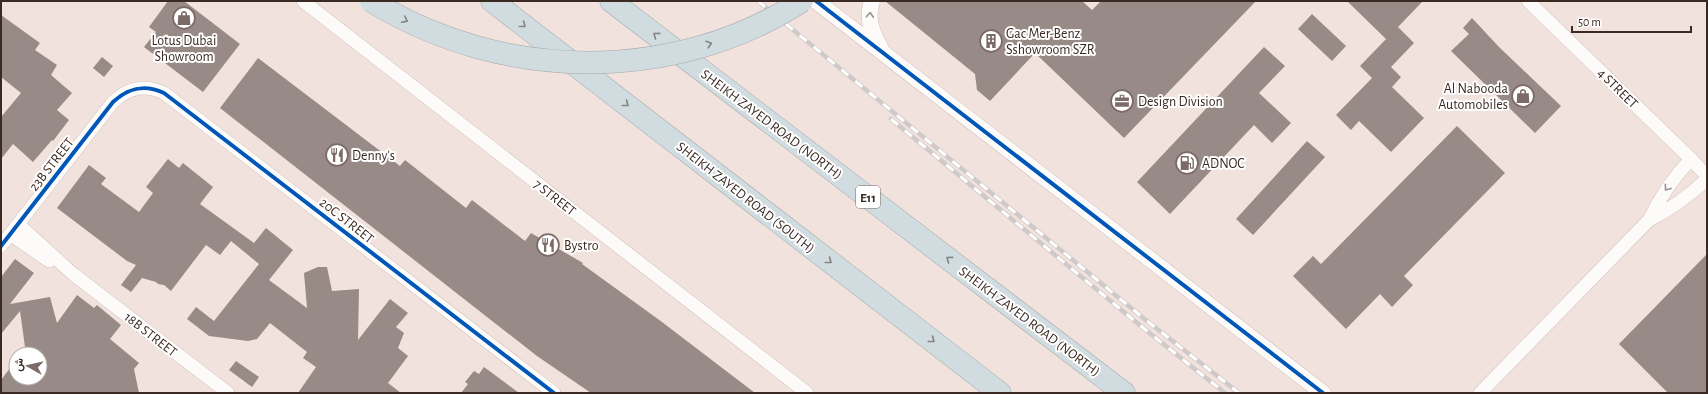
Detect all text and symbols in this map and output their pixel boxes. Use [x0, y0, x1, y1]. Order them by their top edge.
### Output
shop icon: Lotus Dubai Showroom [171, 5, 197, 31]
scale bar [1572, 8, 1691, 34]
one-way arrow [866, 12, 874, 18]
one-way arrow [401, 15, 408, 23]
text: 50 m [1578, 16, 1601, 28]
one-way arrow [519, 20, 526, 28]
place label: Gac Mer-Benz Sshowroom SZR [1006, 27, 1095, 57]
building icon: Gac Mer-Benz Sshowroom SZR [978, 28, 1004, 54]
one-way arrow [654, 33, 661, 40]
place label: Lotus Dubai Showroom [152, 34, 216, 64]
one-way arrow [705, 40, 712, 49]
street label: 4 STREET [1594, 66, 1640, 111]
street label: SHEIKH ZAYED ROAD (NORTH) [698, 67, 845, 182]
place label: Al Nabooda Automobiles [1438, 82, 1509, 112]
shop icon: Al Nabooda Automobiles [1510, 83, 1536, 109]
office icon: Design Division [1109, 88, 1135, 114]
place label: Design Division [1138, 95, 1223, 109]
one-way arrow [622, 99, 629, 107]
street label: 23B STREET [27, 135, 77, 194]
street label: SHEIKH ZAYED ROAD (SOUTH) [674, 140, 817, 256]
restaurant icon: Denny's [324, 142, 350, 168]
place label: Denny's [352, 149, 395, 163]
fuel station icon: ADNOC [1174, 150, 1200, 176]
place label: ADNOC [1202, 157, 1245, 171]
street label: 7 STREET [531, 177, 578, 219]
one-way arrow [1665, 183, 1672, 190]
road number: E11 [856, 186, 880, 208]
street label: 20C STREET [317, 195, 376, 246]
restaurant icon: Bystro [535, 232, 561, 258]
place label: Bystro [564, 239, 599, 253]
one-way arrow [824, 256, 831, 263]
one-way arrow [946, 256, 953, 263]
street label: SHEIKH ZAYED ROAD (NORTH) [956, 264, 1103, 379]
street label: 18B STREET [121, 310, 179, 360]
one-way arrow [927, 335, 934, 342]
north arrow [8, 346, 48, 386]
text: ش [12, 357, 26, 372]

